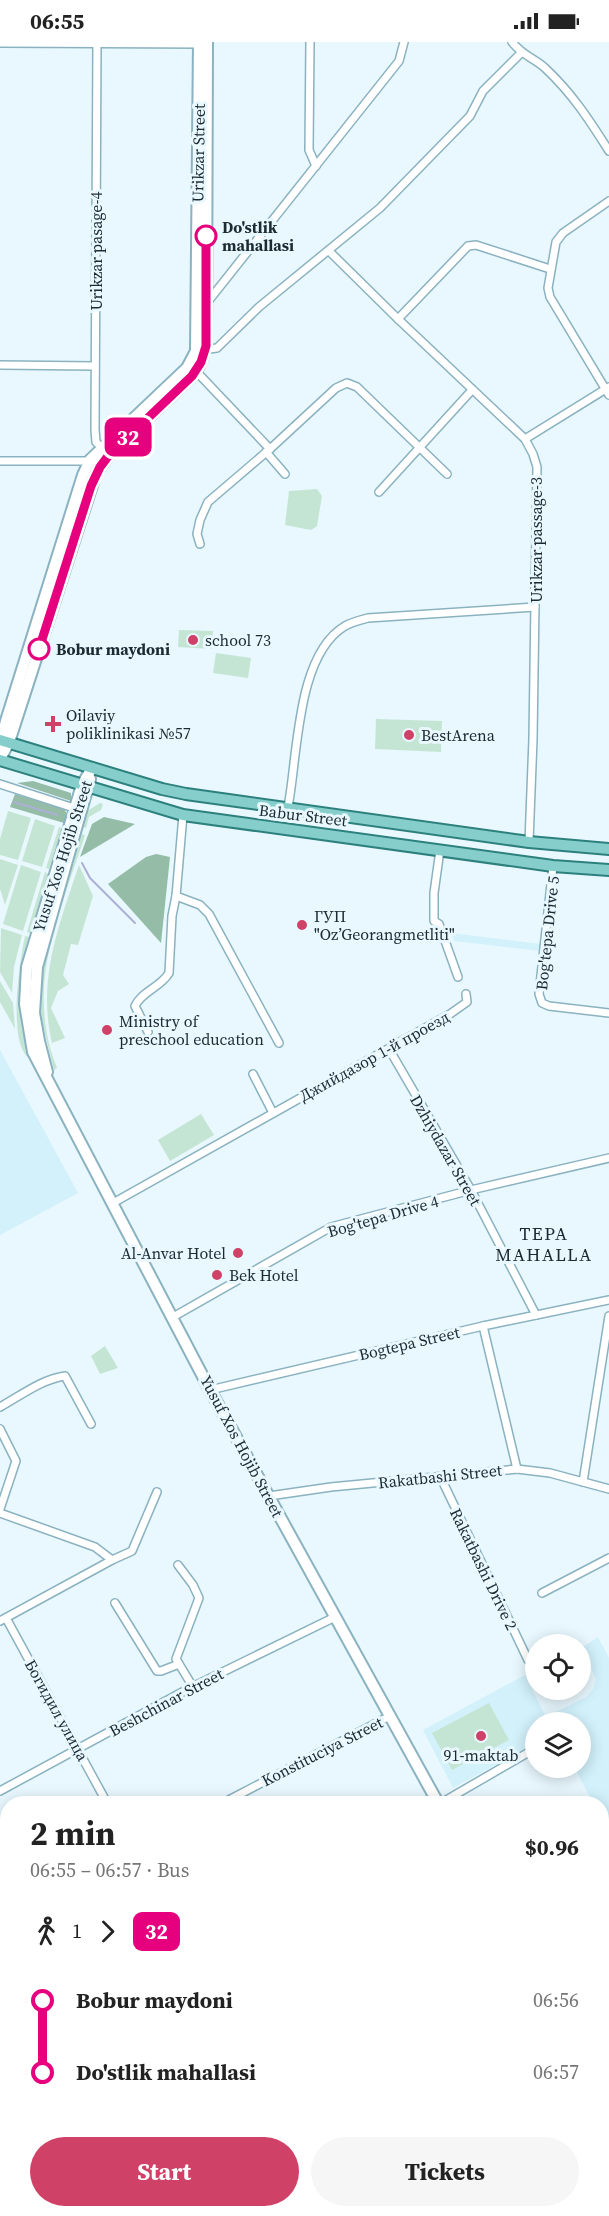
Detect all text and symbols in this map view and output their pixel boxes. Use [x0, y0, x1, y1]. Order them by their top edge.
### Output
text: 06:55 [30, 6, 84, 36]
street label: Urikzar Street [186, 103, 210, 203]
street label: Urikzar pasage-4 [85, 191, 107, 311]
place label: Do'stlik mahallasi [222, 216, 294, 256]
marker: Do'stlik mahallasi [195, 225, 217, 247]
line badge: 32 [101, 418, 155, 456]
text: 32 [117, 423, 139, 452]
street label: Urikzar passage-3 [525, 477, 547, 603]
place label: school 73 [205, 629, 271, 651]
marker: school 73 [186, 633, 200, 647]
marker: Bobur maydoni [28, 638, 50, 660]
place label: Bobur maydoni [56, 638, 170, 660]
place label: Oilaviy poliklinikasi №57 [66, 704, 191, 744]
marker: Oilaviy poliklinikasi №57 [44, 715, 62, 733]
place label: BestArena [421, 724, 496, 746]
marker: BestArena [402, 728, 416, 742]
street label: Yusuf Xos Hojib Street [27, 777, 97, 934]
street label: Babur Street [258, 799, 349, 831]
street label: Bog'tepa Drive 5 [530, 875, 564, 991]
place label: ГУП "Oz’Georangmetliti" [314, 905, 455, 945]
marker: ГУП "Oz’Georangmetliti" [295, 918, 309, 932]
street label: Джийдазор 1-й проезд [295, 1006, 453, 1106]
place label: Ministry of preschool education [119, 1010, 264, 1050]
marker: Ministry of preschool education [100, 1023, 114, 1037]
street label: Dzhiydazar Street [405, 1090, 487, 1210]
street label: Bog'tepa Drive 4 [325, 1190, 441, 1242]
district label: TEPA MAHALLA [495, 1221, 593, 1267]
place label: Al-Anvar Hotel [121, 1242, 226, 1264]
marker: Al-Anvar Hotel [231, 1246, 245, 1260]
place label: Bek Hotel [229, 1264, 299, 1286]
marker: Bek Hotel [210, 1268, 224, 1282]
street label: Bogtepa Street [356, 1321, 462, 1365]
street label: Yusuf Xos Hojib Street [195, 1371, 289, 1522]
street label: Rakatbashi Street [377, 1458, 504, 1493]
street label: Rakatbashi Drive 2 [445, 1504, 523, 1634]
map controls [525, 1634, 591, 1778]
button: locate [525, 1634, 591, 1700]
street label: Богидил улица [20, 1655, 94, 1766]
street label: Beshchinar Street [105, 1662, 228, 1741]
street label: Konstituciya Street [257, 1711, 387, 1791]
button: layers [525, 1712, 591, 1778]
marker: 91-maktab [474, 1729, 488, 1743]
place label: 91-maktab [444, 1744, 518, 1766]
text: 2 min [30, 1811, 116, 1856]
text: $0.96 [525, 1832, 579, 1862]
text: 06:55 – 06:57 · Bus [30, 1856, 189, 1884]
icon: walk [30, 1915, 63, 1948]
icon: forward [91, 1915, 124, 1948]
text: 1 [72, 1917, 82, 1945]
text: 32 [145, 1917, 168, 1946]
text: Bobur maydoni [76, 1985, 233, 2015]
text: 06:56 [533, 1986, 579, 2014]
text: Do'stlik mahallasi [76, 2057, 256, 2087]
text: 06:57 [533, 2058, 579, 2086]
button: Start [30, 2137, 299, 2206]
button: Tickets [311, 2137, 579, 2206]

